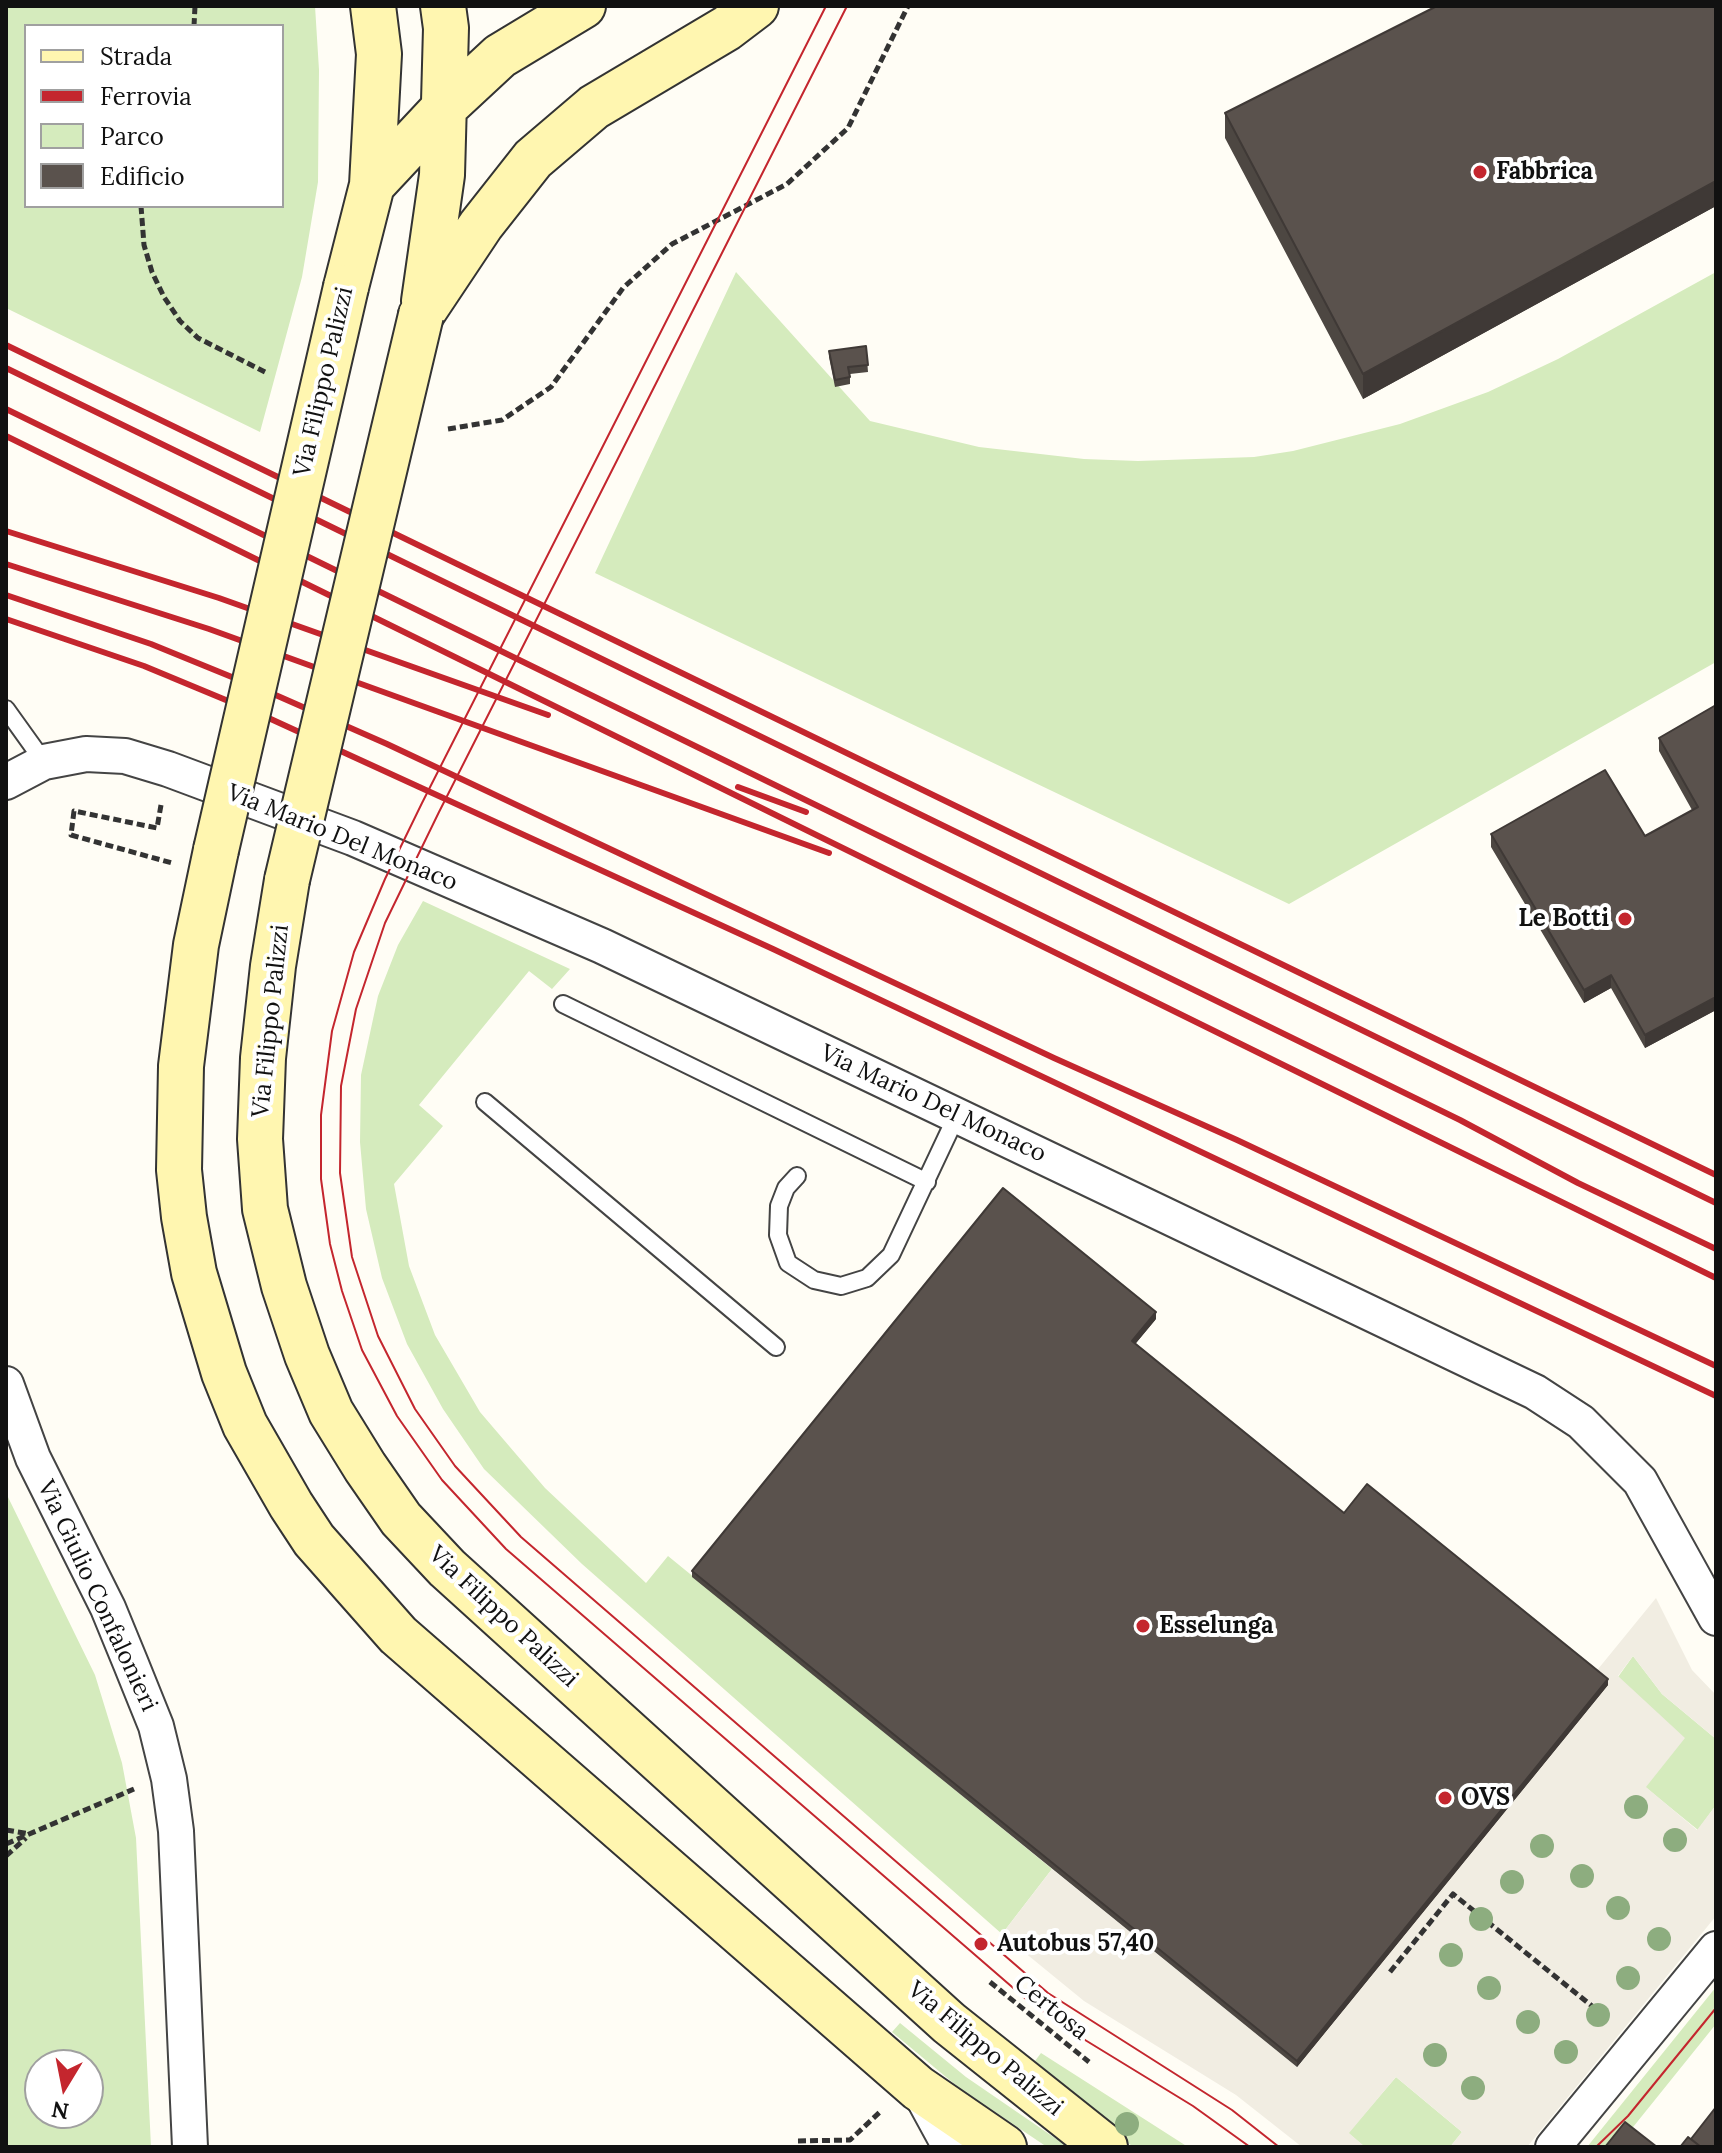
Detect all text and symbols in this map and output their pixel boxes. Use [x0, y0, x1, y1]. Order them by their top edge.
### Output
legend [24, 24, 284, 208]
text: Strada [100, 41, 172, 72]
text: Ferrovia [100, 81, 192, 112]
text: Parco [100, 121, 164, 152]
place label: Fabbrica [1496, 158, 1593, 186]
text: Edificio [100, 161, 185, 192]
marker: Fabbrica [1471, 163, 1489, 181]
street label: Via Filippo Palizzi [288, 284, 360, 480]
street label: Via Mario Del Monaco [223, 779, 461, 897]
place label: Le Botti [1518, 905, 1609, 933]
marker: Le Botti [1616, 910, 1634, 928]
street label: Via Filippo Palizzi [247, 923, 295, 1119]
street label: Via Mario Del Monaco [815, 1039, 1051, 1169]
street label: Via Giulio Confalonieri [31, 1476, 163, 1716]
street label: Via Filippo Palizzi [422, 1540, 584, 1694]
place label: Esselunga [1159, 1612, 1273, 1640]
marker: Esselunga [1134, 1617, 1152, 1635]
place label: OVS [1461, 1784, 1510, 1812]
marker: OVS [1436, 1789, 1454, 1807]
place label: Autobus 57,40 [997, 1930, 1154, 1958]
marker: Autobus 57,40 [972, 1935, 990, 1953]
street label: Certosa [1008, 1969, 1094, 2047]
street label: Via Filippo Palizzi [901, 1976, 1069, 2122]
north arrow [24, 2049, 104, 2129]
text: N [49, 2095, 71, 2126]

